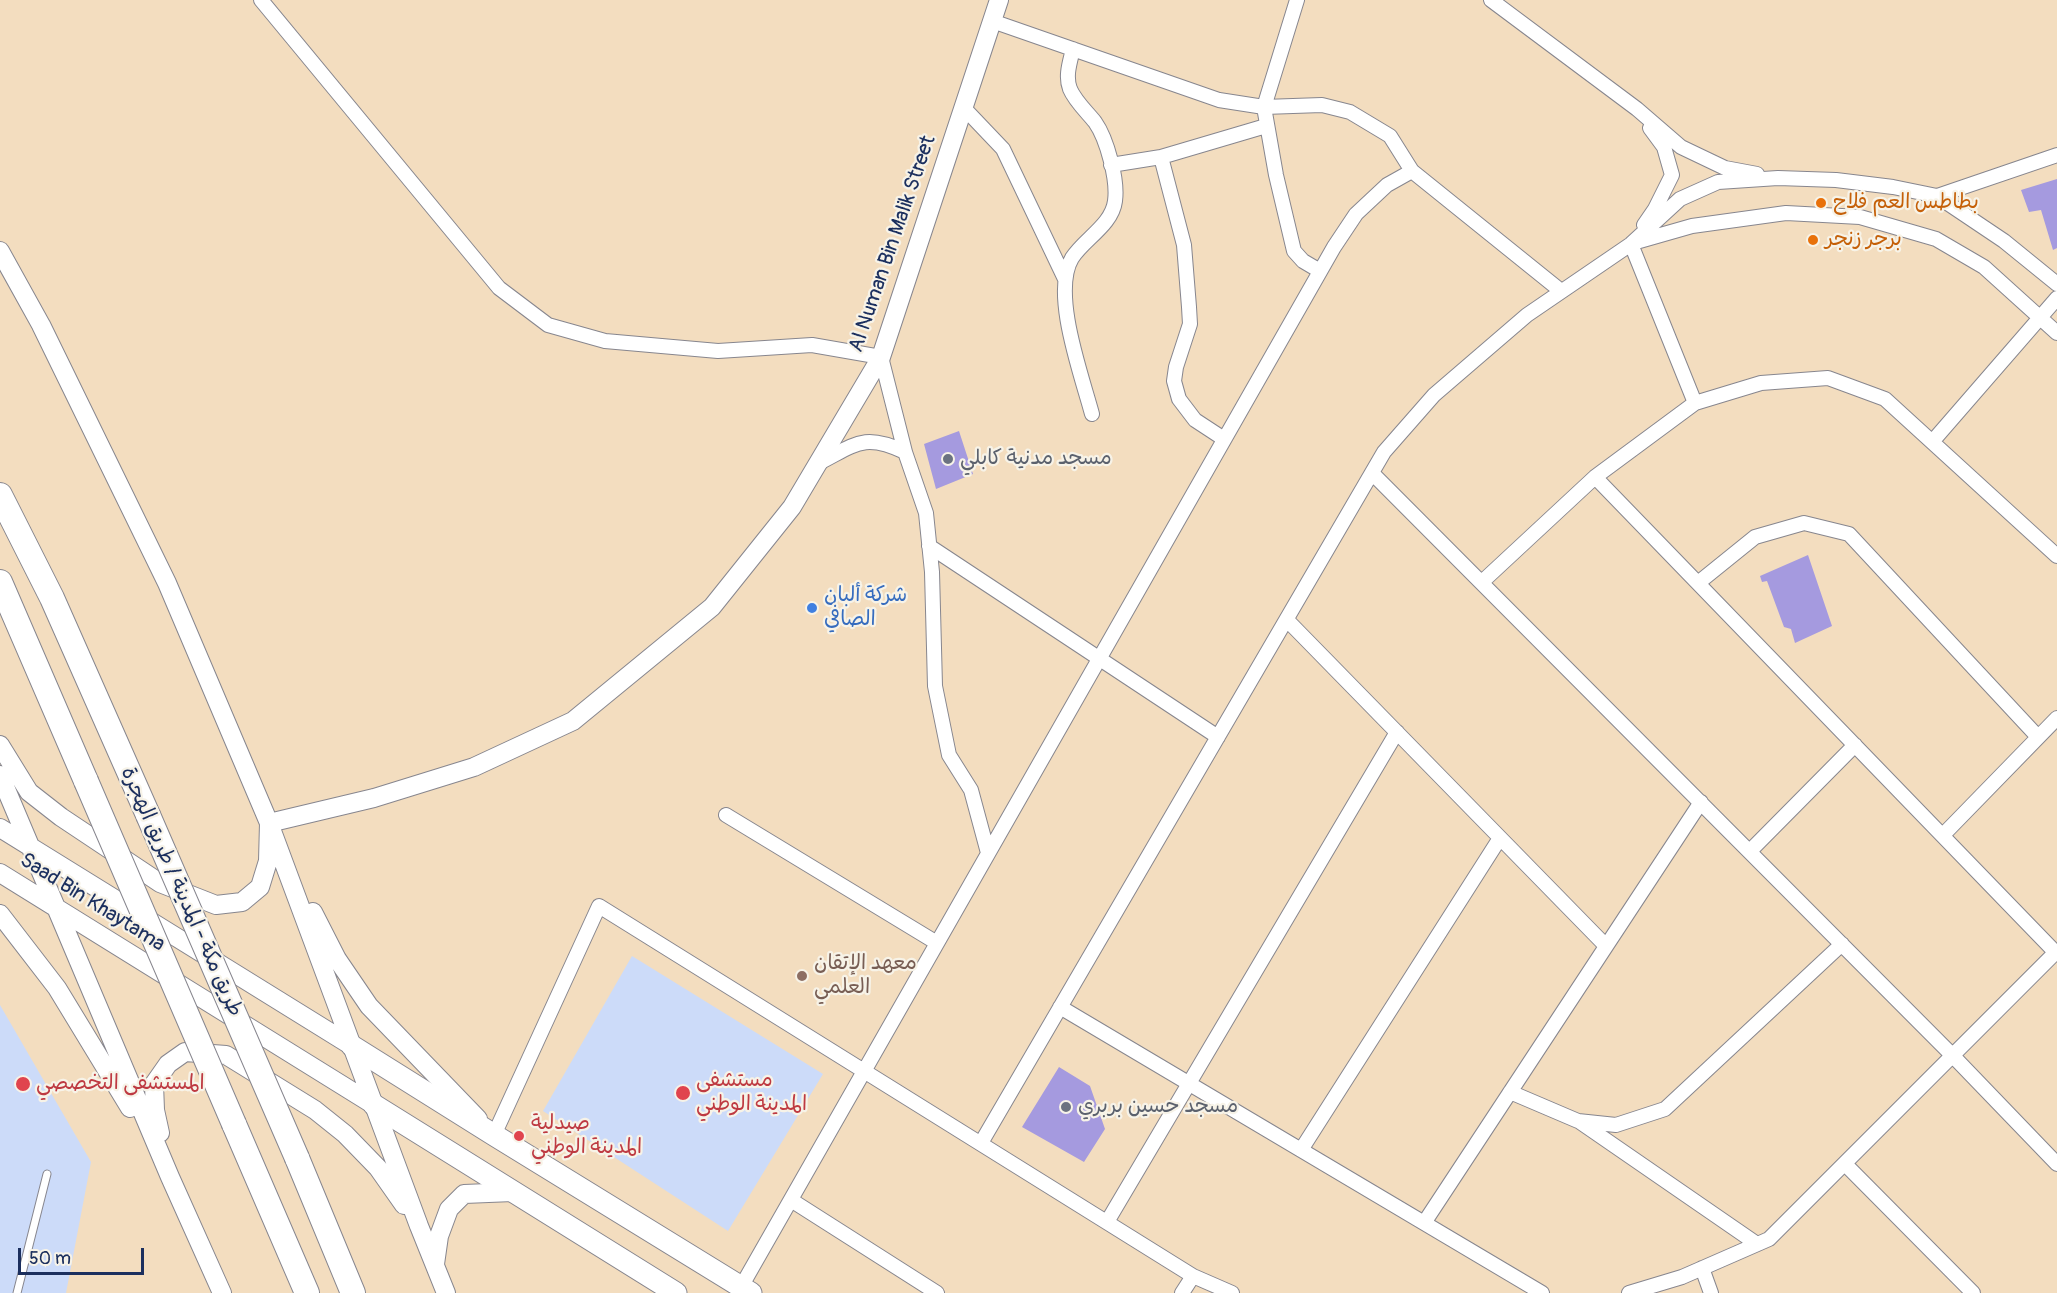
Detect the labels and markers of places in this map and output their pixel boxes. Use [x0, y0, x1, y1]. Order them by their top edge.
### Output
place label: بطاطس العم فلاح [1833, 190, 1979, 216]
marker: بطاطس العم فلاح [1814, 196, 1828, 210]
place label: برجر زنجر [1825, 227, 1902, 253]
marker: برجر زنجر [1806, 233, 1820, 247]
place label: مسجد مدنية كابلي [960, 446, 1112, 472]
marker: مسجد مدنية كابلي [941, 452, 955, 466]
place label: شركة ألبان الصافي [824, 583, 907, 633]
marker: شركة ألبان الصافي [805, 601, 819, 615]
place label: معهد الإتقان العلمي [814, 951, 917, 1001]
marker: معهد الإتقان العلمي [795, 969, 809, 983]
place label: مستشفى المدينة الوطني [696, 1068, 807, 1118]
place label: المستشفى التخصصي [36, 1071, 205, 1097]
marker: المستشفى التخصصي [14, 1075, 32, 1093]
marker: مستشفى المدينة الوطني [674, 1084, 692, 1102]
place label: مسجد حسين بربري [1078, 1094, 1238, 1120]
marker: مسجد حسين بربري [1059, 1100, 1073, 1114]
place label: صيدلية المدينة الوطني [531, 1111, 642, 1161]
marker: صيدلية المدينة الوطني [512, 1129, 526, 1143]

